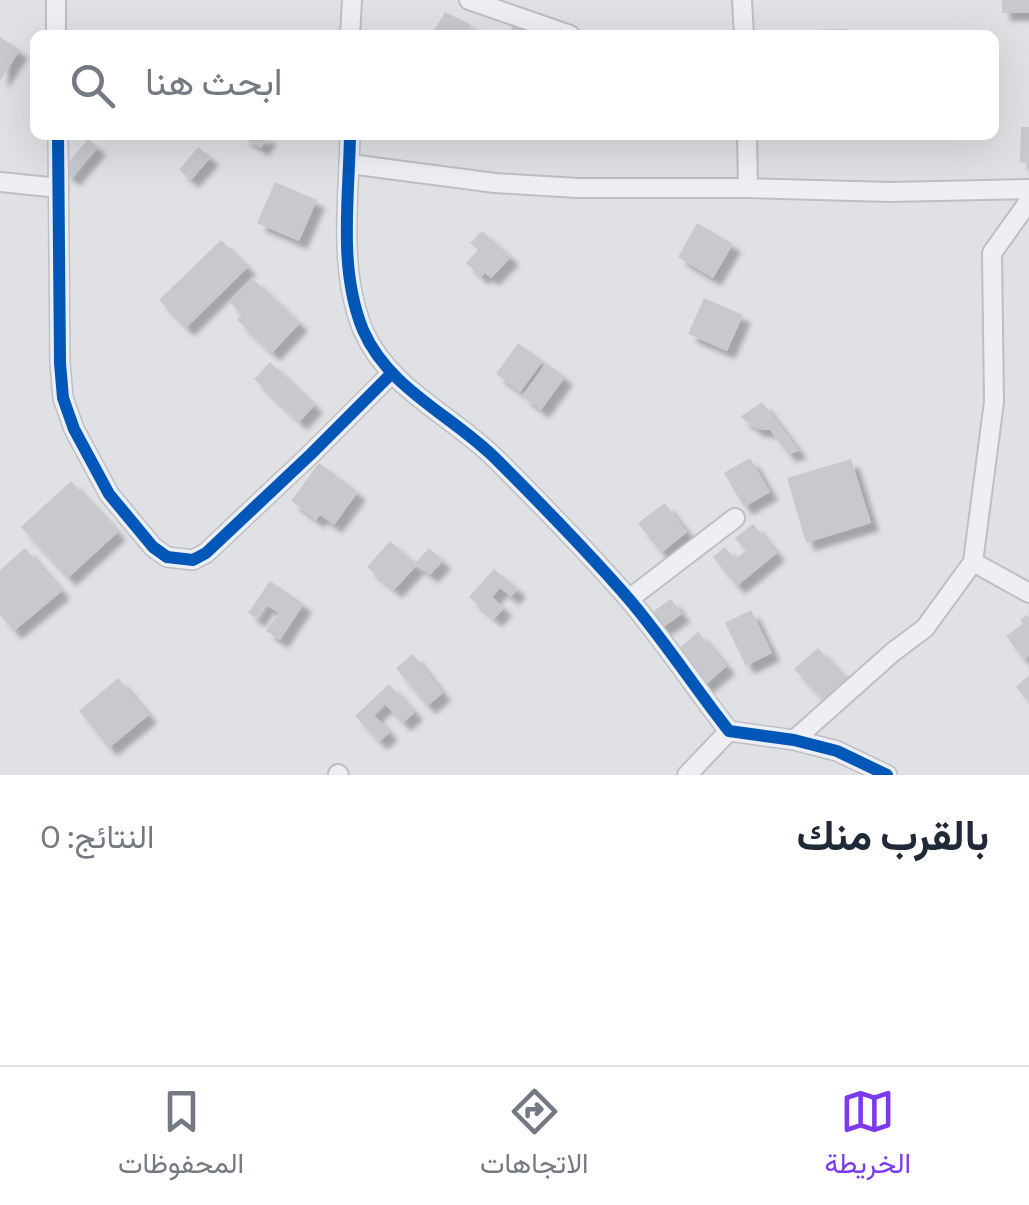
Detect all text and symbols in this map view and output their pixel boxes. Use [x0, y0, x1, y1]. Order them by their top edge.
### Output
search box [30, 30, 999, 140]
text: ابحث هنا [145, 56, 283, 103]
icon: search [65, 58, 120, 113]
text: بالقرب منك [797, 807, 989, 859]
text: النتائج: 0 [40, 815, 154, 855]
tab: المحفوظات [118, 1084, 244, 1188]
tab: الاتجاهات [480, 1084, 589, 1188]
tab: الخريطة [824, 1084, 911, 1188]

